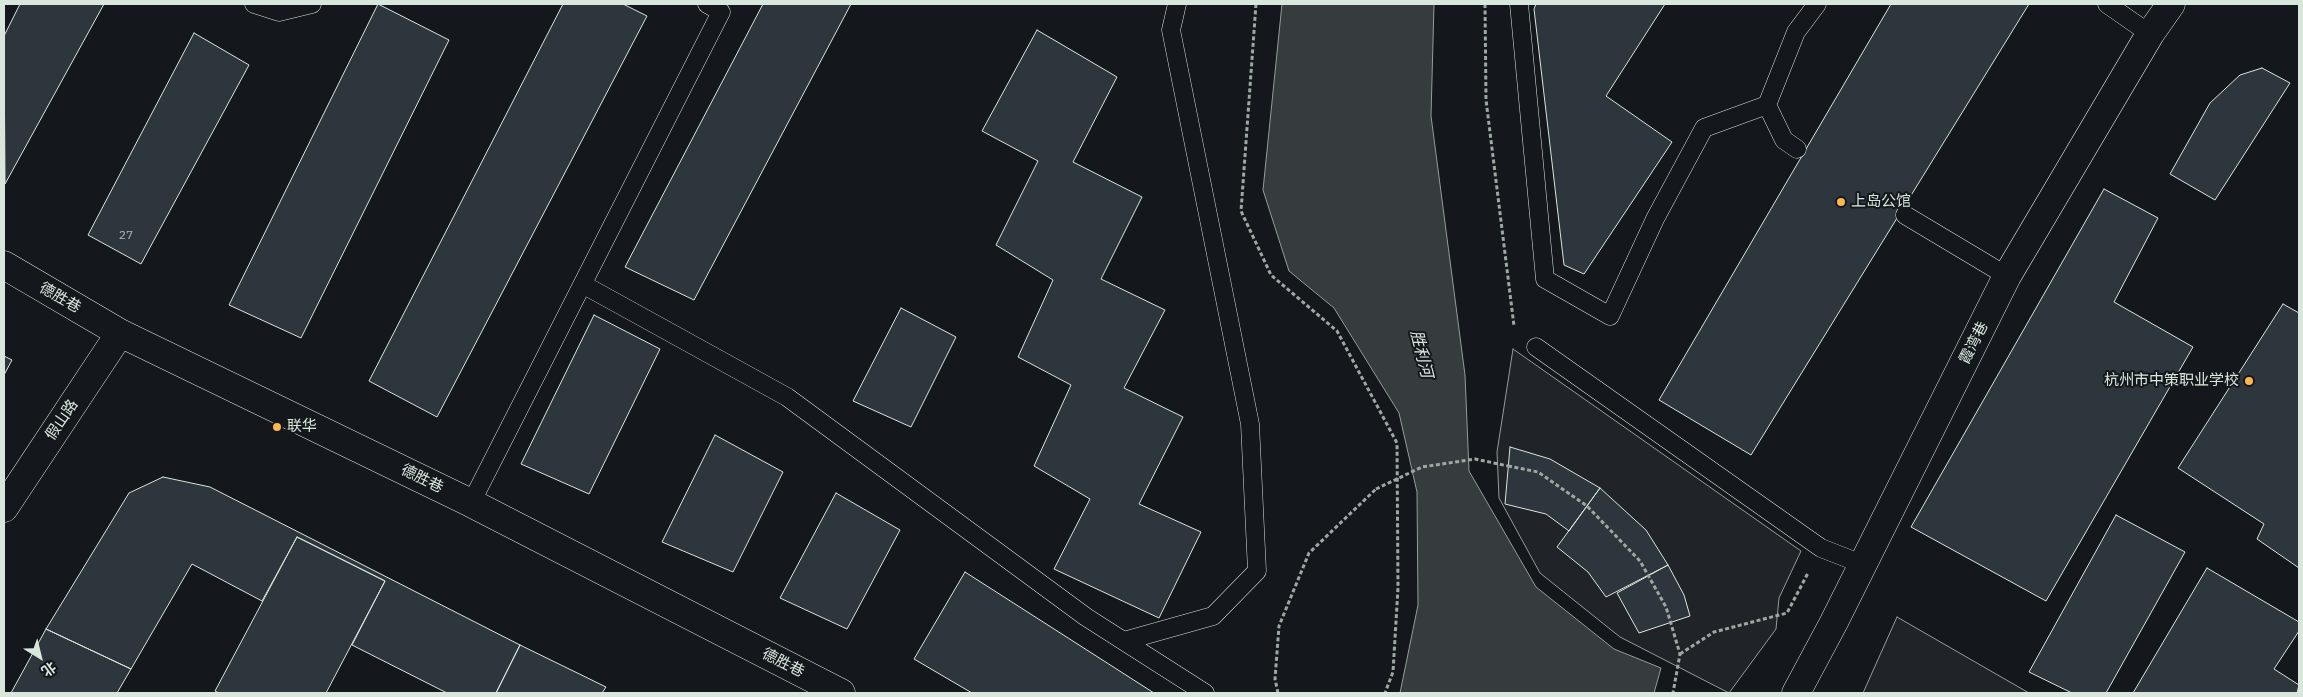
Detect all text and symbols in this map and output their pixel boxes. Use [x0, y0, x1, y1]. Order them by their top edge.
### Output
place label: 上岛公馆 [1851, 193, 1911, 211]
marker: 上岛公馆 [1835, 196, 1847, 208]
house number: 27 [119, 229, 133, 243]
street label: 德胜巷 [36, 279, 84, 317]
street label: 霞湾巷 [1956, 319, 1992, 367]
water label: 胜利河 [1406, 328, 1436, 380]
place label: 杭州市中策职业学校 [2104, 372, 2239, 390]
marker: 杭州市中策职业学校 [2243, 375, 2255, 387]
street label: 假山路 [42, 396, 82, 444]
place label: 联华 [287, 418, 317, 436]
marker: 联华 [271, 421, 283, 433]
street label: 德胜巷 [398, 461, 446, 497]
north arrow [15, 632, 65, 682]
street label: 德胜巷 [759, 645, 807, 681]
text: 北 [38, 658, 60, 681]

